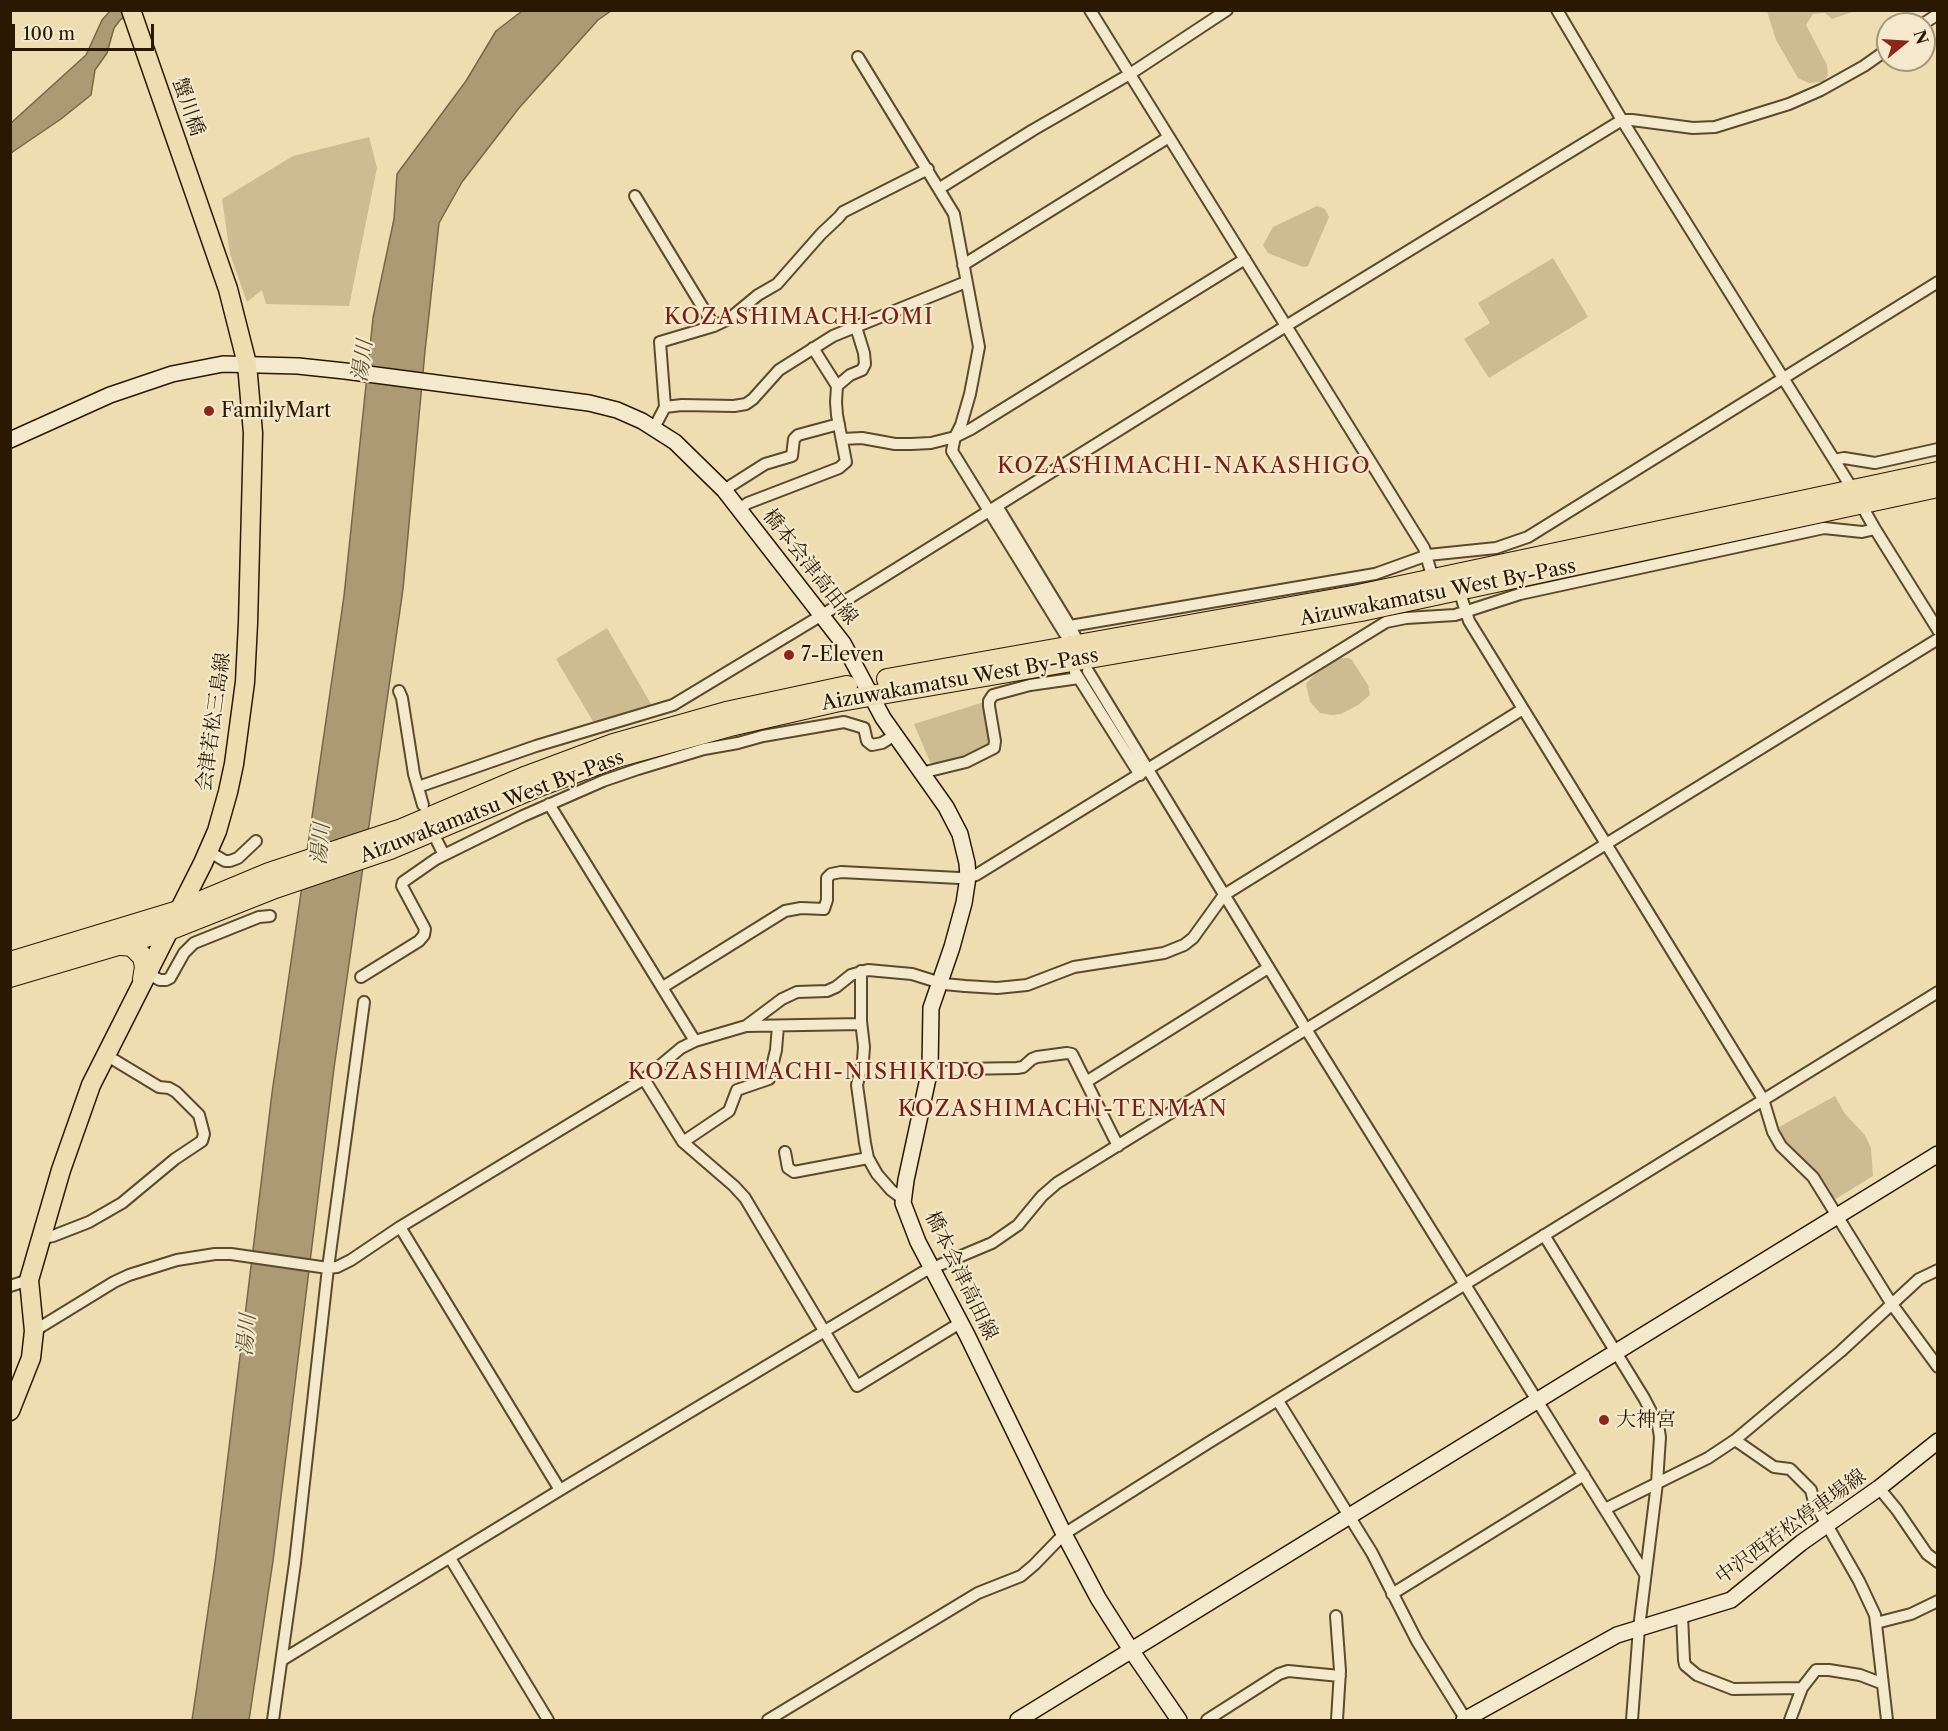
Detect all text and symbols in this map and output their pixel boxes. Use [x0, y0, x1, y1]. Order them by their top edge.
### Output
scale bar [15, 12, 158, 50]
north arrow [1876, 12, 1936, 72]
text: 100 m [23, 23, 75, 45]
text: N [1910, 27, 1933, 47]
street label: 蟹川橋 [167, 75, 209, 139]
district label: KOZASHIMACHI-OMI [664, 305, 934, 331]
water label: 湯川 [348, 338, 378, 384]
place label: FamilyMart [221, 399, 331, 423]
marker: FamilyMart [202, 404, 216, 418]
district label: KOZASHIMACHI-NAKASHIGO [997, 454, 1371, 480]
street label: 橋本会津高田線 [757, 504, 863, 630]
street label: Aizuwakamatsu West By-Pass [1298, 554, 1578, 632]
place label: 7-Eleven [801, 643, 884, 667]
street label: Aizuwakamatsu West By-Pass [820, 644, 1100, 716]
marker: 7-Eleven [782, 648, 796, 662]
street label: 会津若松三島線 [192, 651, 236, 793]
street label: Aizuwakamatsu West By-Pass [357, 746, 627, 868]
water label: 湯川 [307, 822, 335, 866]
district label: KOZASHIMACHI-NISHIKIDO [628, 1060, 986, 1086]
district label: KOZASHIMACHI-TENMAN [898, 1097, 1228, 1123]
street label: 橋本会津高田線 [920, 1208, 1002, 1344]
water label: 湯川 [233, 1313, 261, 1357]
place label: 大神宮 [1616, 1408, 1676, 1432]
marker: 大神宮 [1597, 1413, 1611, 1427]
street label: 中沢西若松停車場線 [1711, 1464, 1871, 1590]

